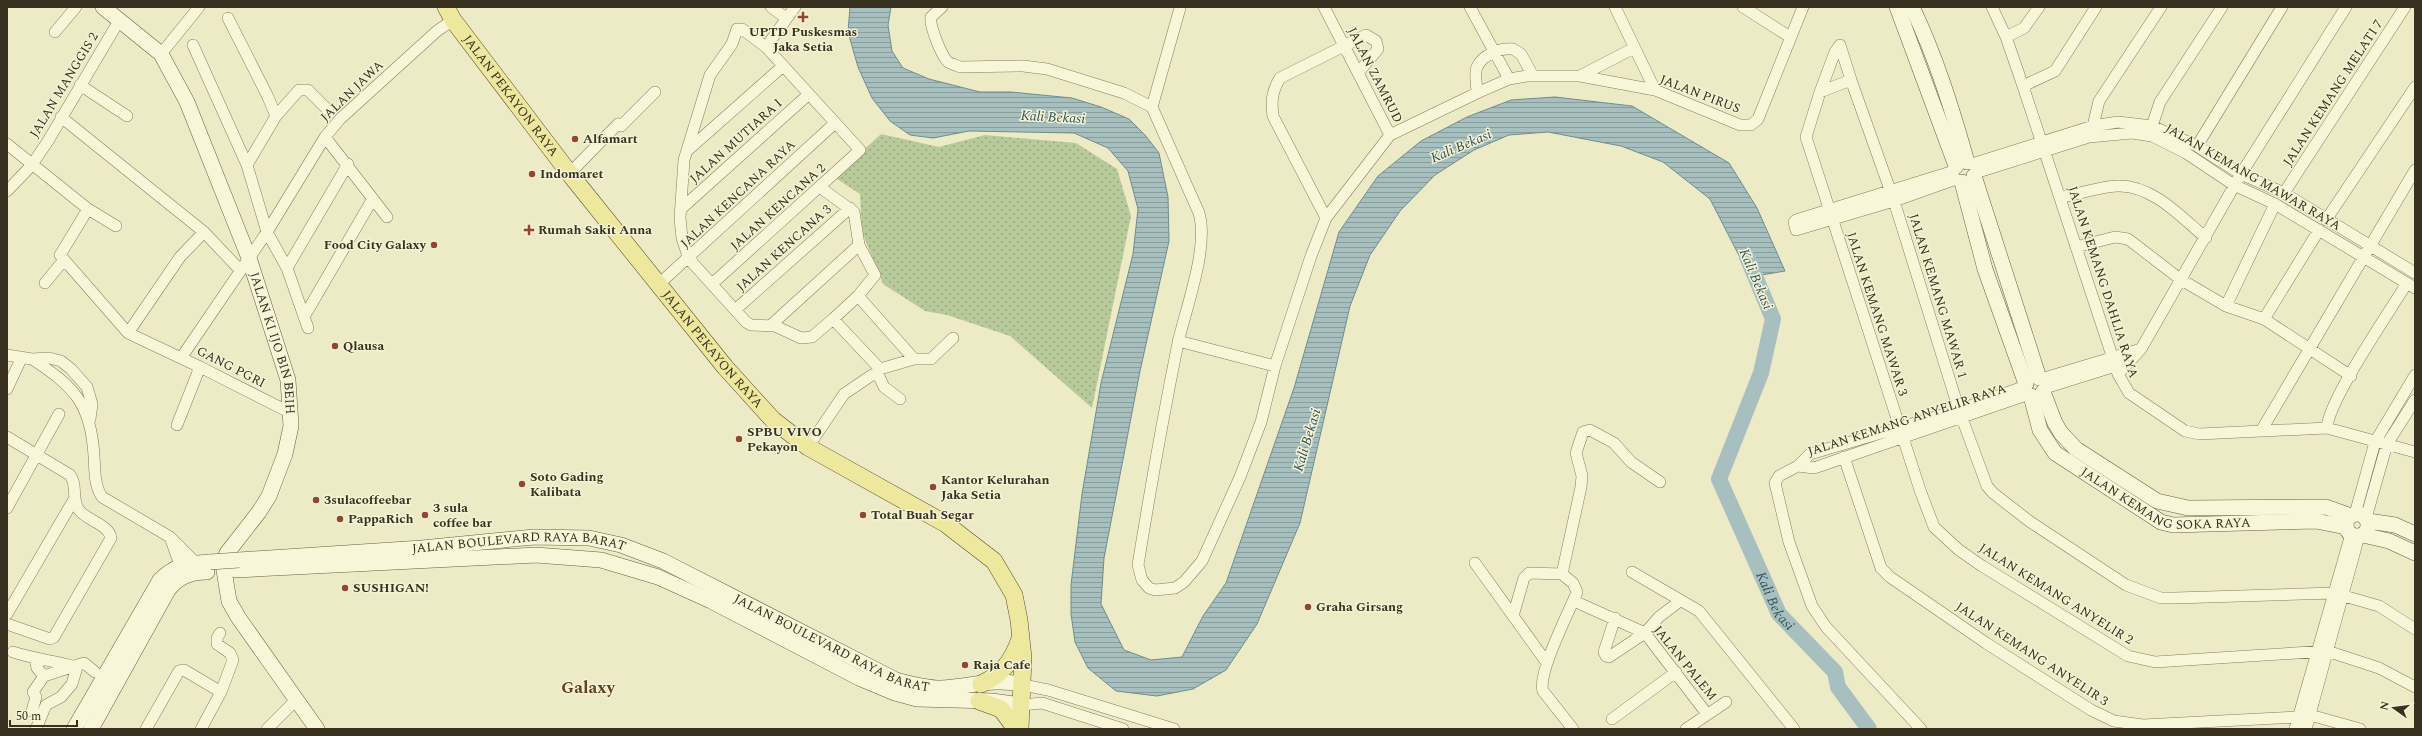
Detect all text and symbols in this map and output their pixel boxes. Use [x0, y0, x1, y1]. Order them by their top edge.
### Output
marker: UPTD Puskesmas Jaka Setia [797, 11, 809, 23]
street label: JALAN KEMANG MELATI 7 [2278, 16, 2388, 170]
place label: UPTD Puskesmas Jaka Setia [749, 22, 857, 57]
street label: JALAN ZAMRUD [1342, 24, 1408, 126]
street label: JALAN MANGGIS 2 [25, 28, 103, 142]
street label: JALAN PEKAYON RAYA [458, 31, 564, 161]
street label: JALAN JAWA [316, 55, 388, 126]
street label: JALAN PIRUS [1657, 69, 1743, 119]
street label: JALAN MUTIARA I [685, 94, 787, 188]
water label: Kali Bekasi [1020, 105, 1086, 129]
street label: JALAN KEMANG MAWAR RAYA [2161, 118, 2345, 236]
water label: Kali Bekasi [1427, 124, 1495, 168]
place label: Alfamart [583, 129, 638, 149]
marker: Alfamart [570, 134, 580, 144]
street label: JALAN KENCANA RAYA [676, 135, 800, 253]
street label: JALAN KENCANA 2 [726, 159, 830, 255]
place label: Indomaret [540, 164, 603, 184]
marker: Indomaret [527, 169, 537, 179]
street label: JALAN KEMANG DAHLIA RAYA [2062, 183, 2144, 381]
street label: JALAN KENCANA 3 [732, 199, 836, 296]
street label: JALAN KEMANG MAWAR 1 [1903, 211, 1973, 381]
place label: Rumah Sakit Anna [538, 220, 652, 240]
marker: Rumah Sakit Anna [523, 224, 535, 236]
street label: JALAN KEMANG MAWAR 3 [1841, 229, 1913, 399]
place label: Food City Galaxy [324, 235, 427, 255]
marker: Food City Galaxy [429, 240, 439, 250]
water label: Kali Bekasi [1734, 245, 1778, 313]
street label: JALAN KI IJO BIN BEIH [244, 270, 300, 415]
street label: JALAN PEKAYON RAYA [657, 286, 768, 413]
place label: Qlausa [343, 336, 385, 356]
street label: GANG PGRI [193, 341, 269, 393]
marker: Qlausa [330, 341, 340, 351]
street label: JALAN KEMANG ANYELIR RAYA [1805, 378, 2009, 462]
water label: Kali Bekasi [1288, 406, 1326, 474]
place label: SPBU VIVO Pekayon [747, 422, 822, 457]
marker: SPBU VIVO Pekayon [734, 434, 744, 444]
street label: JALAN KEMANG SOKA RAYA [2077, 462, 2251, 535]
place label: Soto Gading Kalibata [530, 467, 604, 502]
place label: Kantor Kelurahan Jaka Setia [941, 470, 1050, 505]
marker: Soto Gading Kalibata [517, 479, 527, 489]
marker: Kantor Kelurahan Jaka Setia [928, 482, 938, 492]
place label: 3sulacoffeebar [324, 490, 412, 510]
marker: 3sulacoffeebar [311, 495, 321, 505]
place label: 3 sula coffee bar [433, 498, 492, 533]
place label: Total Buah Segar [871, 505, 974, 525]
place label: PappaRich [348, 509, 413, 529]
marker: 3 sula coffee bar [420, 510, 430, 520]
marker: Total Buah Segar [858, 510, 868, 520]
marker: PappaRich [335, 514, 345, 524]
street label: JALAN BOULEVARD RAYA BARAT [411, 527, 629, 559]
street label: JALAN KEMANG ANYELIR 2 [1975, 538, 2137, 650]
water label: Kali Bekasi [1751, 568, 1800, 635]
place label: SUSHIGAN! [353, 578, 429, 598]
marker: SUSHIGAN! [340, 583, 350, 593]
street label: JALAN BOULEVARD RAYA BARAT [730, 589, 931, 697]
place label: Graha Girsang [1316, 597, 1403, 617]
street label: JALAN KEMANG ANYELIR 3 [1952, 597, 2113, 711]
marker: Graha Girsang [1303, 602, 1313, 612]
street label: JALAN PALEM [1648, 621, 1722, 705]
place label: Raja Cafe [973, 655, 1031, 675]
marker: Raja Cafe [960, 660, 970, 670]
district label: Galaxy [561, 675, 616, 701]
north arrow [2374, 688, 2414, 728]
text: N [2375, 699, 2394, 712]
scale bar [10, 702, 77, 728]
text: 50 m [16, 707, 41, 726]

